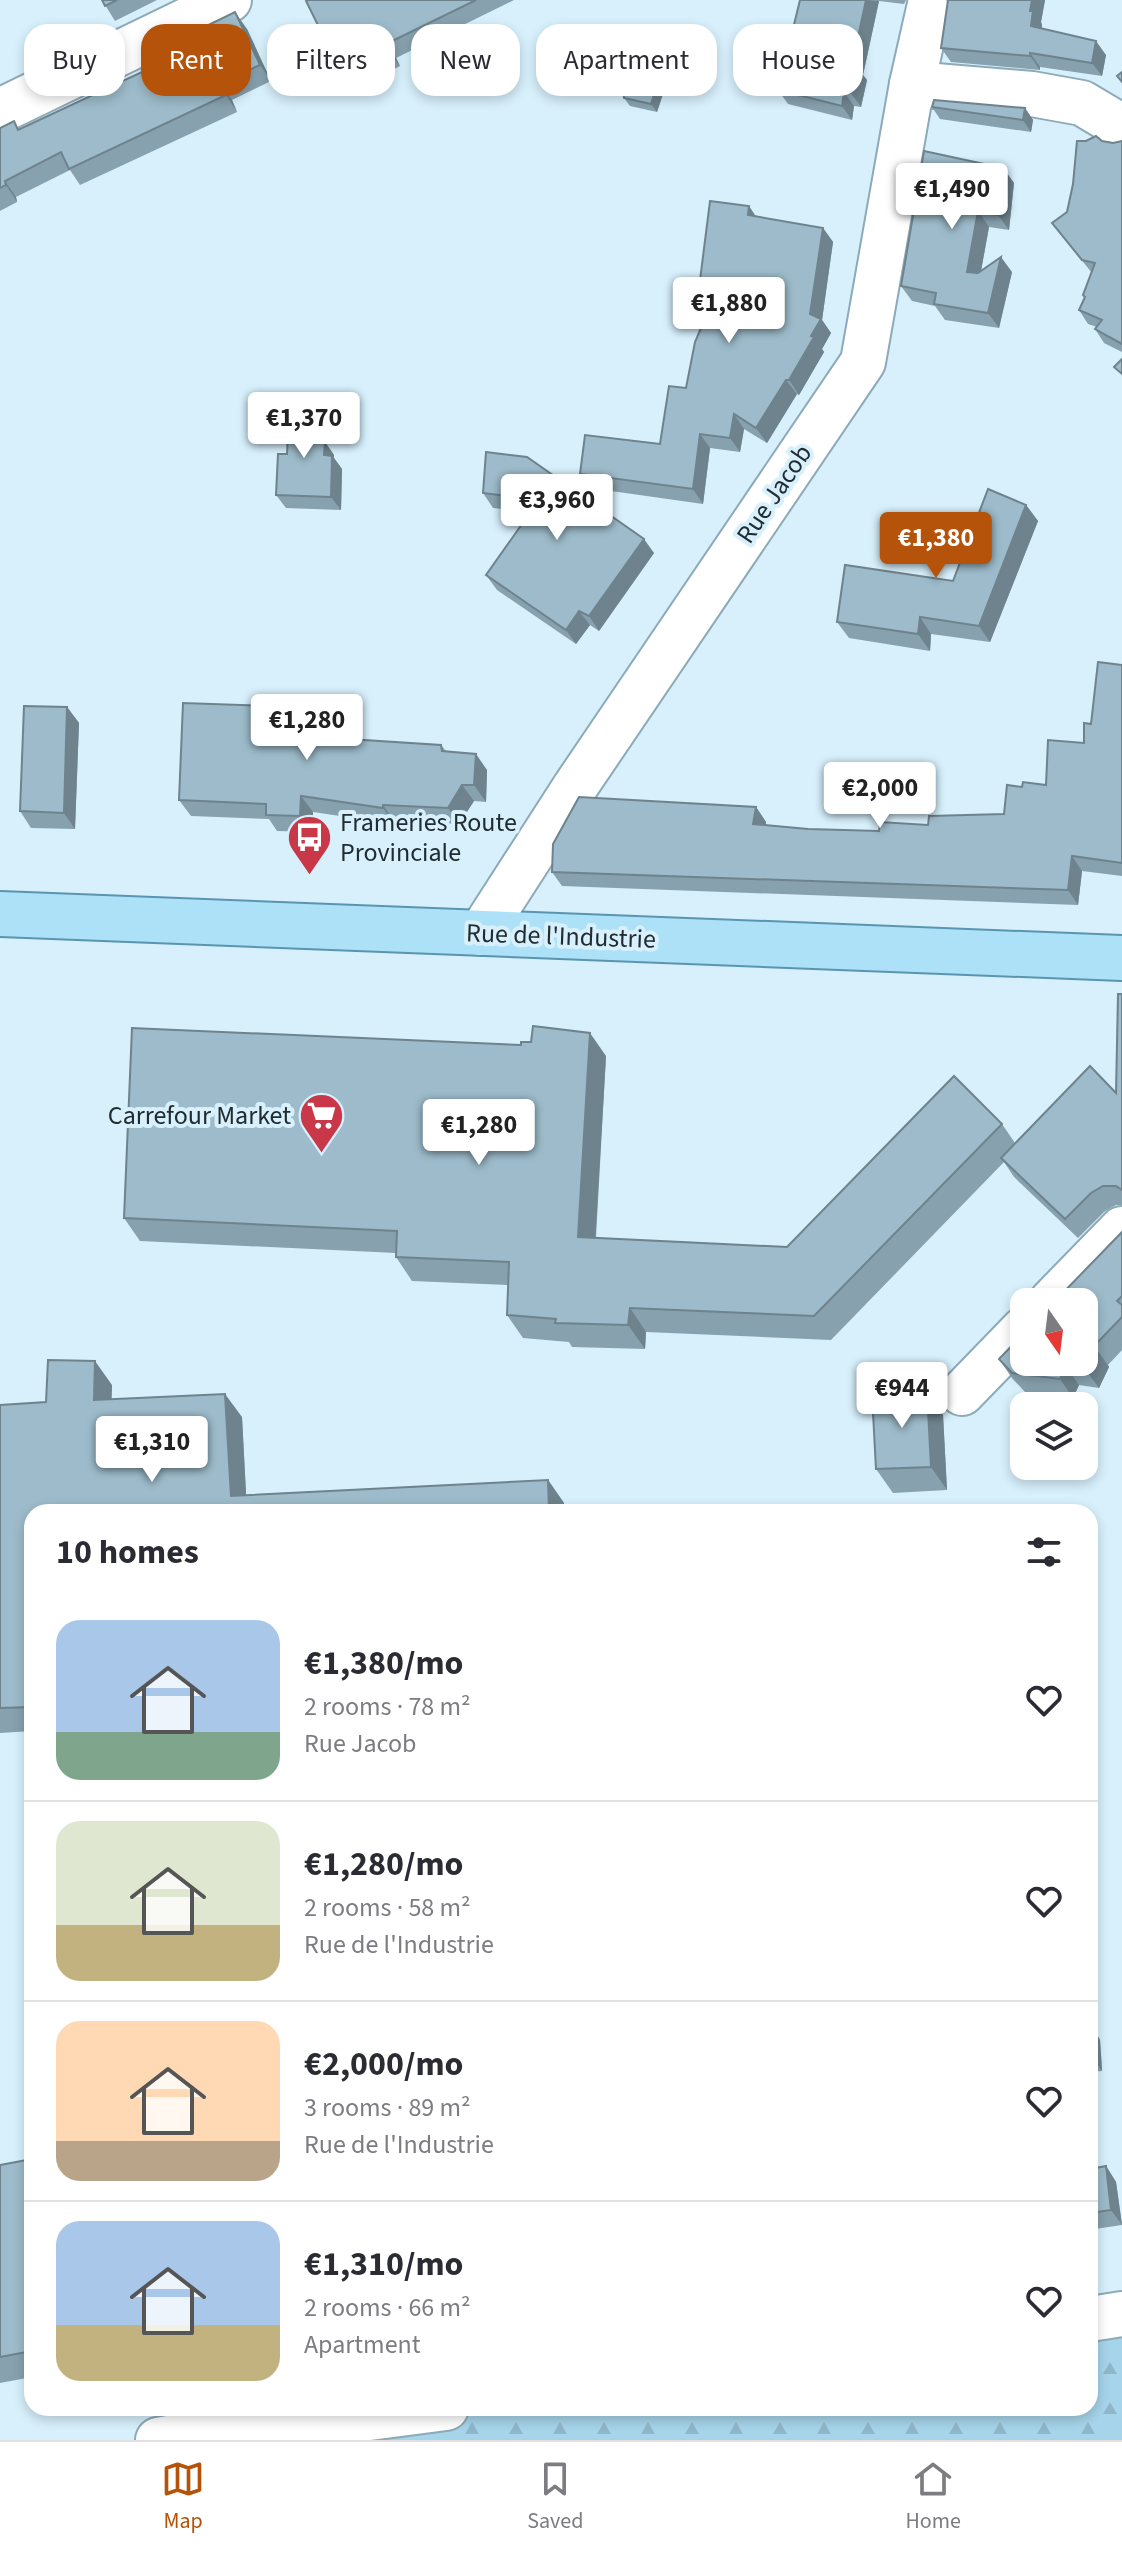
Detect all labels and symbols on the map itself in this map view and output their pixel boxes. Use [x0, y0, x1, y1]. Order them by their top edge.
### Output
pin: €1,490 [887, 163, 1017, 231]
pin: €1,880 [664, 277, 794, 345]
pin: €1,370 [239, 392, 369, 460]
street label: Rue Jacob [727, 437, 821, 551]
pin: €3,960 [492, 474, 622, 542]
pin: €1,380 [871, 512, 1001, 580]
pin: €1,280 [242, 694, 372, 762]
pin: €2,000 [815, 762, 945, 830]
place label: Frameries Route Provinciale [340, 804, 517, 871]
bus stop icon: Frameries Route Provinciale [285, 813, 333, 876]
street label: Rue de l'Industrie [466, 914, 656, 958]
supermarket icon: Carrefour Market [298, 1091, 346, 1154]
place label: Carrefour Market [108, 1097, 291, 1134]
pin: €1,280 [414, 1099, 544, 1167]
north arrow [1010, 1288, 1098, 1376]
pin: €944 [855, 1362, 949, 1430]
pin: €1,310 [87, 1416, 217, 1484]

